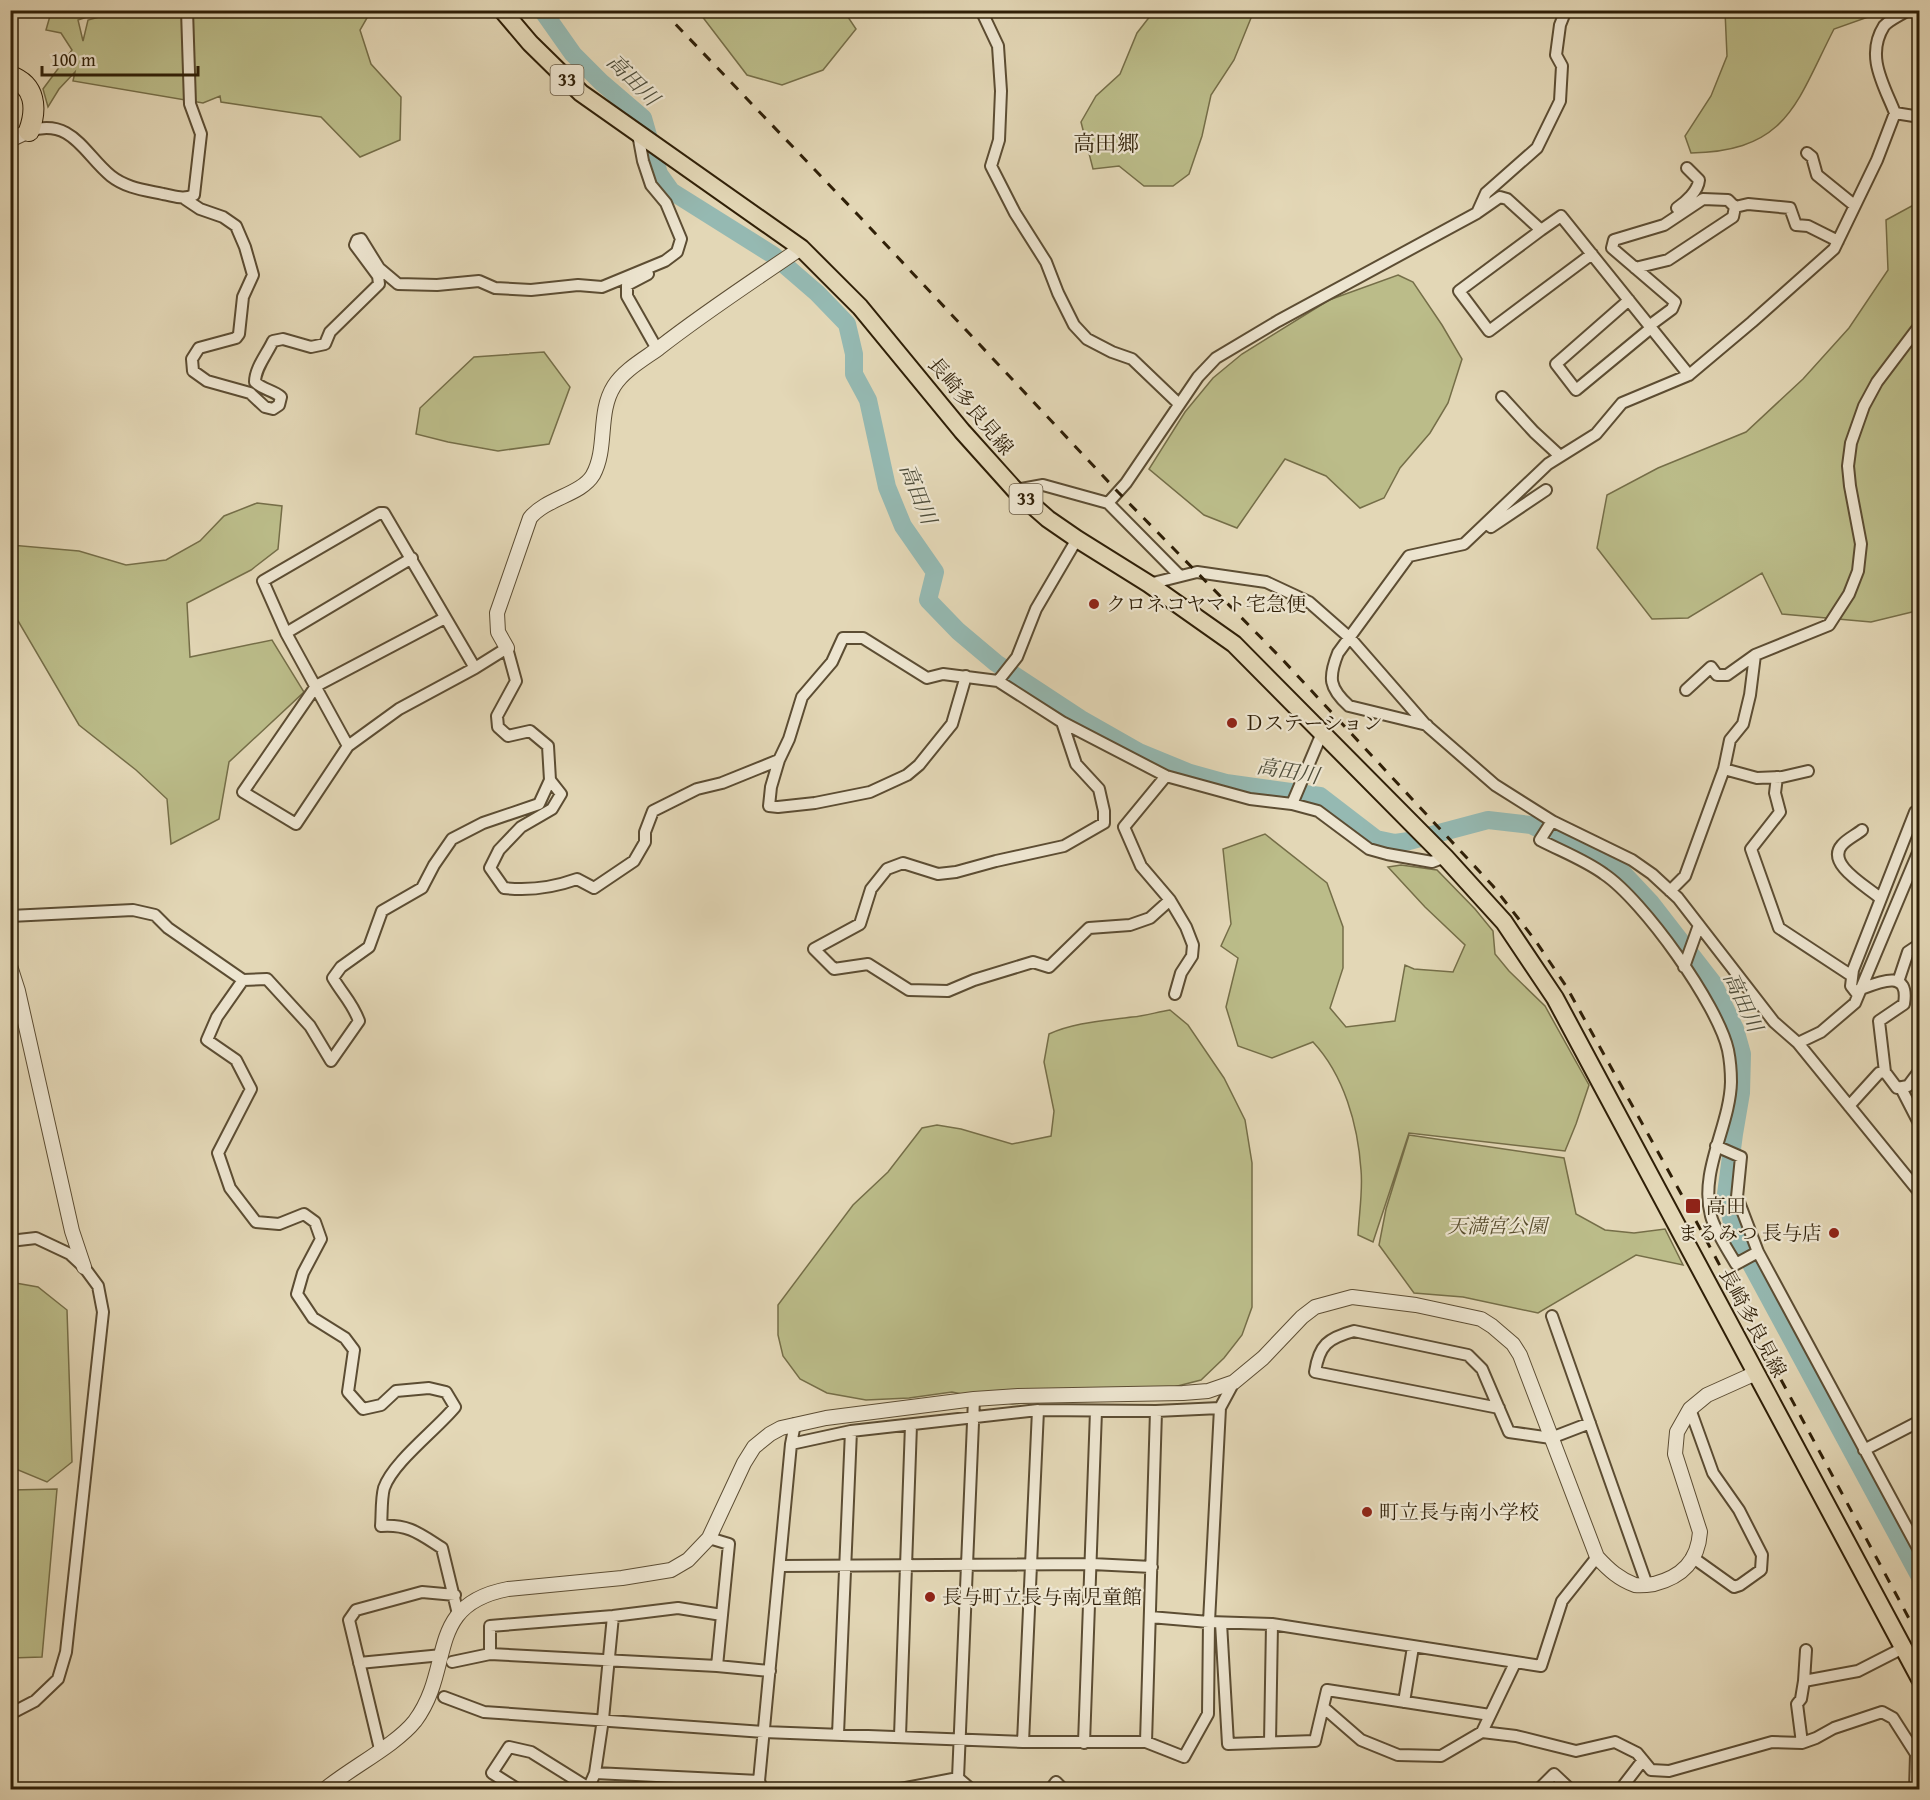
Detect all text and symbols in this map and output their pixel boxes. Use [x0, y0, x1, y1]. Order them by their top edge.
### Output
scale bar [42, 39, 198, 77]
text: 100 m [51, 46, 96, 73]
water label: 高田川 [600, 46, 668, 114]
road number: 33 [550, 65, 584, 95]
district label: 高田郷 [1073, 127, 1139, 159]
street label: 長崎多良見線 [922, 350, 1021, 461]
water label: 高田川 [892, 459, 945, 531]
road number: 33 [1010, 484, 1042, 514]
place label: クロネコヤマト宅急便 [1106, 589, 1306, 618]
marker: クロネコヤマト宅急便 [1087, 597, 1101, 611]
place label: Ｄステーション [1244, 708, 1383, 737]
marker: Ｄステーション [1225, 716, 1239, 730]
water label: 高田川 [1254, 750, 1324, 792]
water label: 高田川 [1716, 967, 1772, 1039]
place label: 高田 [1706, 1191, 1746, 1220]
marker: 高田 [1684, 1197, 1702, 1215]
park label: 天満宮公園 [1447, 1211, 1550, 1240]
place label: まるみつ 長与店 [1678, 1218, 1822, 1247]
marker: まるみつ 長与店 [1827, 1226, 1841, 1240]
street label: 長崎多良見線 [1712, 1263, 1794, 1383]
place label: 町立長与南小学校 [1379, 1497, 1539, 1526]
marker: 町立長与南小学校 [1360, 1505, 1374, 1519]
place label: 長与町立長与南児童館 [942, 1582, 1142, 1611]
marker: 長与町立長与南児童館 [923, 1590, 937, 1604]

